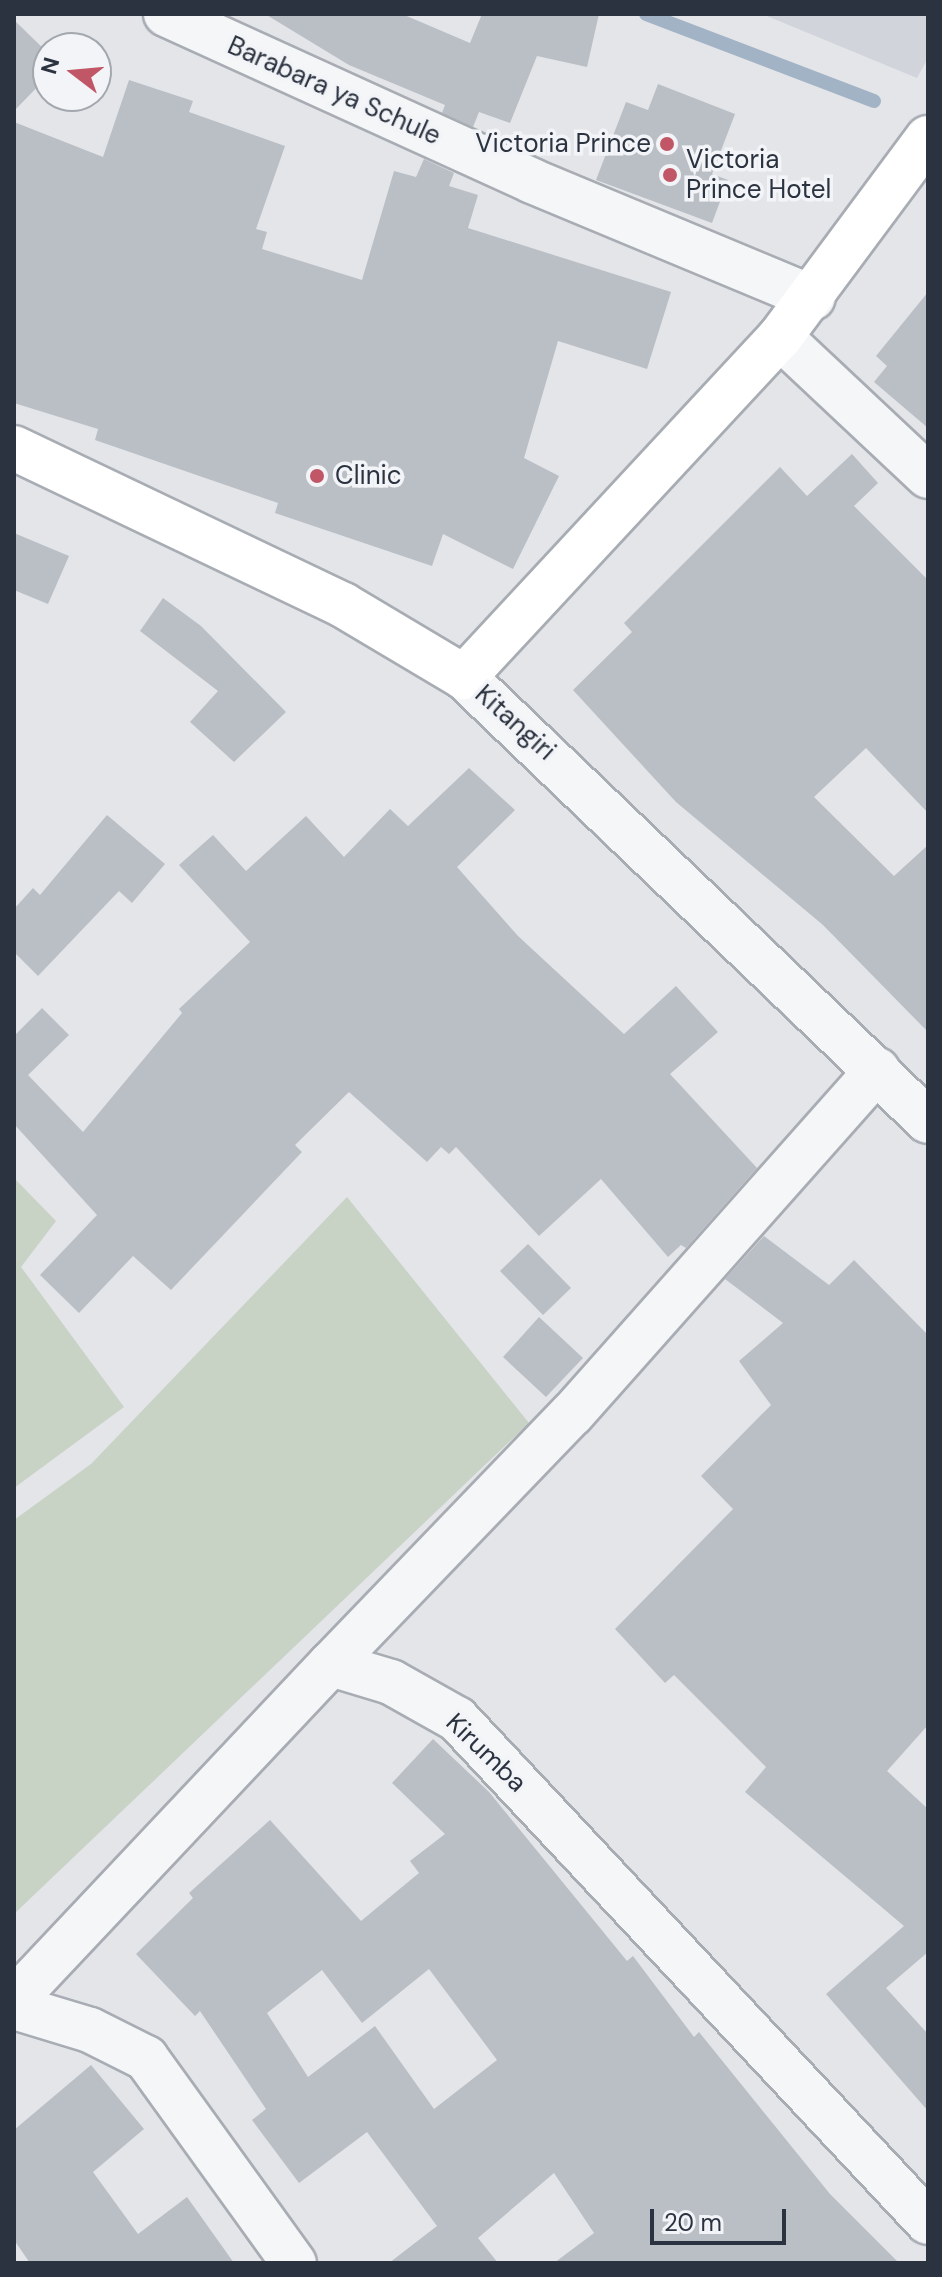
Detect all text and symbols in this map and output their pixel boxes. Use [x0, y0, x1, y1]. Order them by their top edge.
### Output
street label: Barabara ya Schule [223, 30, 445, 152]
north arrow [32, 32, 112, 112]
text: N [34, 54, 67, 78]
place label: Victoria Prince [475, 128, 651, 160]
marker: Victoria Prince [658, 135, 676, 153]
place label: Victoria Prince Hotel [686, 144, 831, 206]
marker: Victoria Prince Hotel [661, 166, 679, 184]
place label: Clinic [335, 460, 402, 492]
marker: Clinic [306, 465, 328, 487]
street label: Kitangiri [468, 679, 562, 767]
street label: Kirumba [439, 1707, 533, 1799]
scale bar [654, 2193, 790, 2243]
text: 20 m [664, 2207, 722, 2238]

